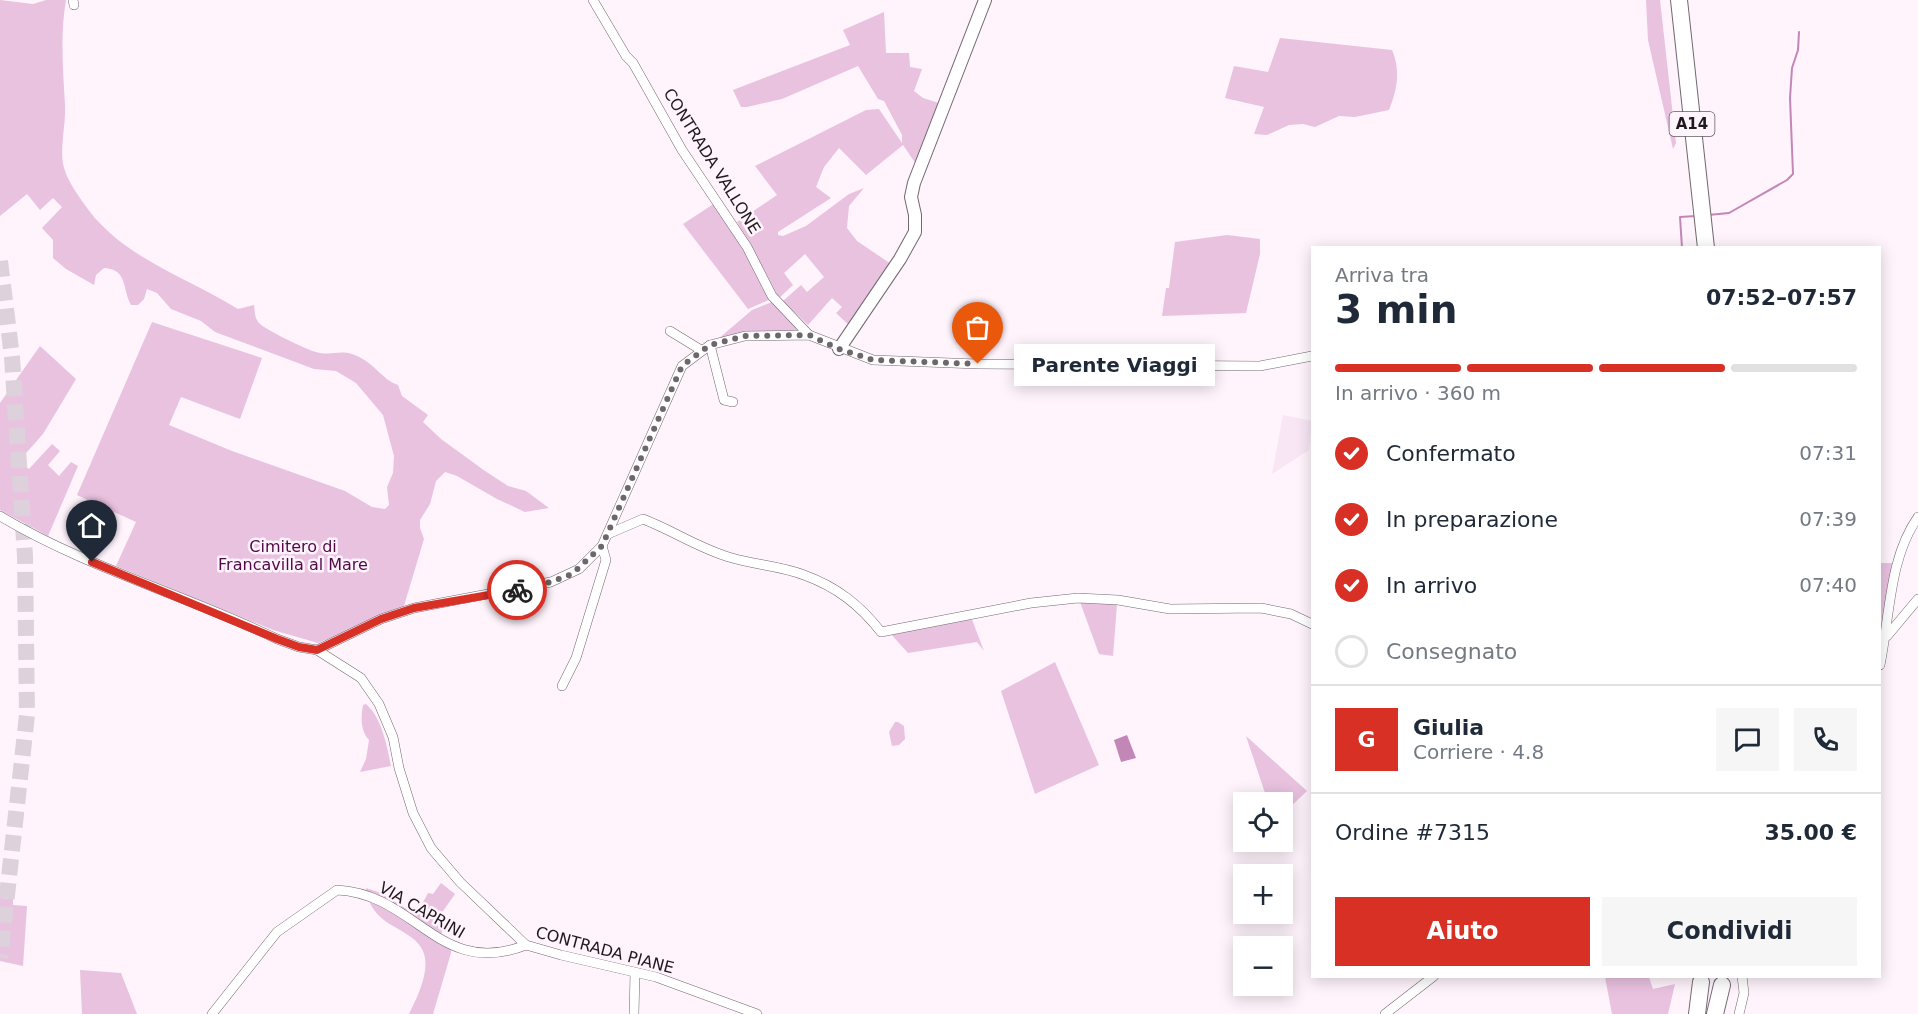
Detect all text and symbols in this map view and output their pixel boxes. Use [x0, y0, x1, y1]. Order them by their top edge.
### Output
street label: CONTRADA VALLONE [659, 85, 765, 237]
road number: A14 [1670, 112, 1714, 136]
text: Arriva tra [1335, 263, 1429, 287]
text: 07:52–07:57 [1706, 285, 1857, 310]
text: 3 min [1335, 287, 1457, 332]
pin [952, 302, 1003, 364]
icon: bag [961, 311, 994, 344]
callout: Parente Viaggi [1014, 343, 1215, 385]
text: Parente Viaggi [1031, 353, 1198, 377]
text: In arrivo · 360 m [1335, 381, 1501, 405]
icon: check [1335, 437, 1368, 470]
text: Confermato [1386, 441, 1516, 466]
text: 07:31 [1799, 441, 1857, 465]
pin [66, 500, 117, 562]
icon: check [1335, 503, 1368, 536]
text: In preparazione [1386, 507, 1558, 532]
text: 07:39 [1799, 507, 1857, 531]
icon: home [75, 509, 108, 542]
park label: Cimitero di Francavilla al Mare [218, 537, 368, 574]
courier [487, 560, 547, 620]
icon: check [1335, 569, 1368, 602]
text: In arrivo [1386, 573, 1477, 598]
text: 07:40 [1799, 573, 1857, 597]
icon: bike [501, 574, 534, 607]
text: Consegnato [1386, 639, 1517, 664]
button: chat [1716, 708, 1779, 771]
button: phone [1794, 708, 1857, 771]
text: Giulia [1413, 715, 1484, 740]
text: G [1357, 727, 1376, 752]
text: Corriere · 4.8 [1413, 740, 1544, 764]
map controls [1233, 792, 1293, 996]
button: locate [1233, 792, 1293, 852]
text: Ordine #7315 [1335, 820, 1490, 845]
text: 35.00 € [1764, 820, 1857, 845]
button: + [1233, 864, 1293, 924]
street label: VIA CAPRINI [376, 878, 468, 942]
button: Aiuto [1335, 897, 1590, 966]
button: Condividi [1602, 897, 1857, 966]
street label: CONTRADA PIANE [534, 922, 676, 978]
button: − [1233, 936, 1293, 996]

